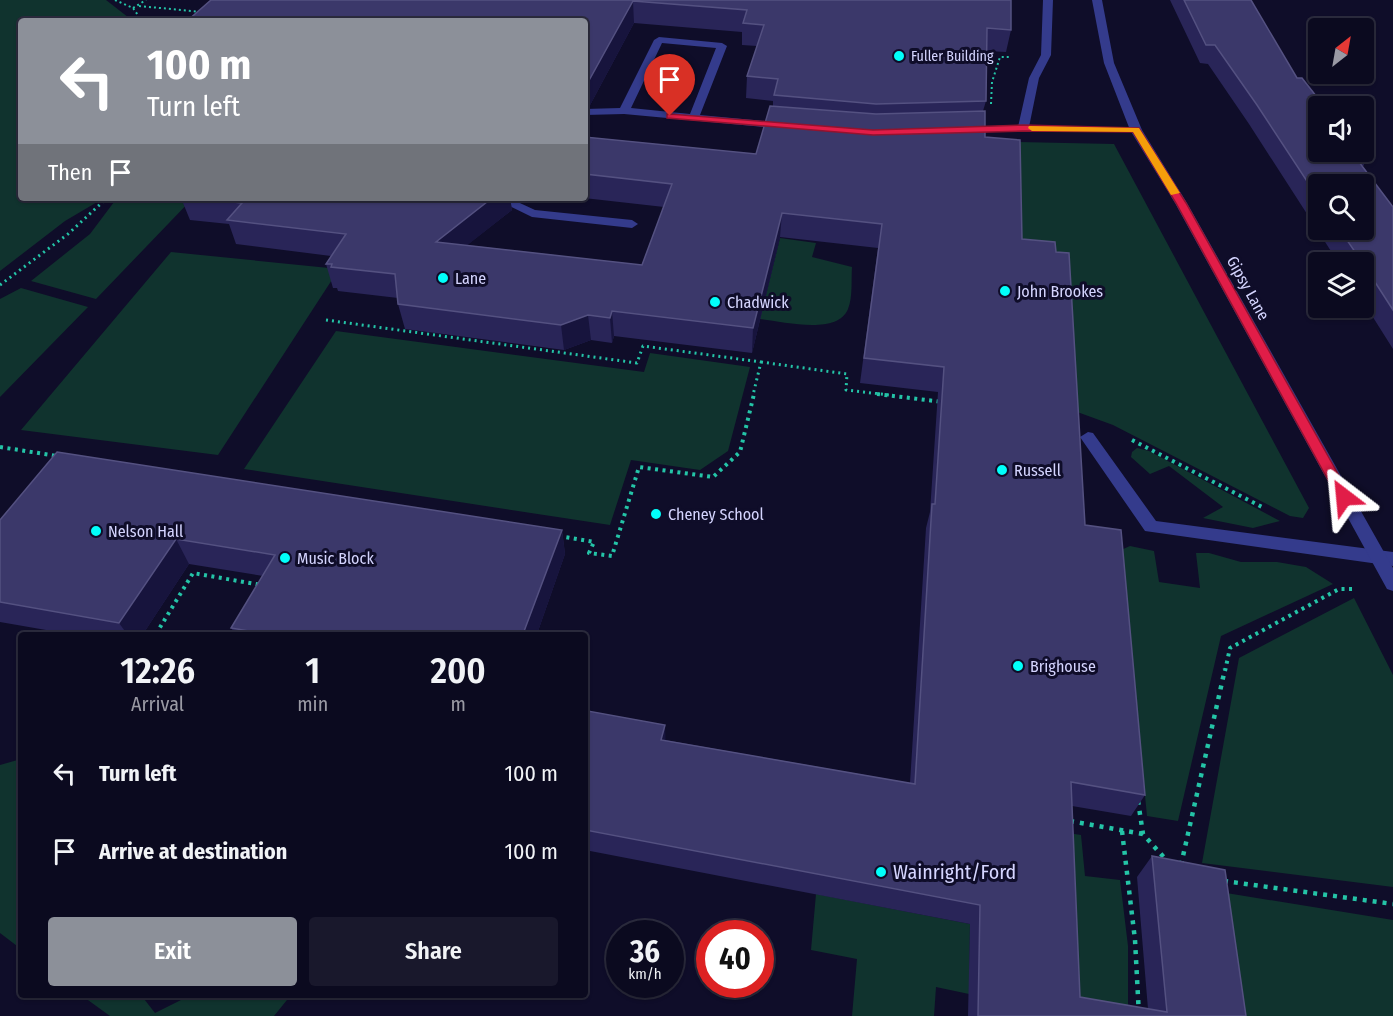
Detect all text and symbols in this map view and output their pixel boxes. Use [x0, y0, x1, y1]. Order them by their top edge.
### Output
north arrow [1308, 18, 1374, 84]
map controls [1308, 18, 1374, 318]
text: 100 m [147, 40, 251, 90]
icon: left [48, 42, 126, 120]
place label: Fuller Building [911, 48, 994, 65]
marker: Fuller Building [892, 49, 906, 63]
pin [644, 54, 695, 116]
icon: arrive [653, 63, 686, 96]
text: Turn left [147, 91, 240, 123]
button: sound [1308, 96, 1374, 162]
icon: arrive [104, 156, 137, 189]
text: Then [48, 159, 92, 186]
button: search [1308, 174, 1374, 240]
button: layers [1308, 252, 1374, 318]
street label: Gipsy Lane [1223, 253, 1273, 323]
place label: Lane [455, 269, 486, 288]
marker: Lane [436, 271, 450, 285]
place label: John Brookes [1017, 282, 1103, 301]
marker: John Brookes [998, 284, 1012, 298]
place label: Chadwick [727, 293, 789, 312]
marker: Chadwick [708, 295, 722, 309]
place label: Russell [1014, 461, 1061, 480]
marker: Russell [995, 463, 1009, 477]
position arrow [1312, 465, 1376, 529]
place label: Cheney School [668, 505, 764, 524]
marker: Cheney School [649, 507, 663, 521]
place label: Nelson Hall [108, 522, 183, 541]
marker: Nelson Hall [89, 524, 103, 538]
place label: Music Block [297, 549, 374, 568]
marker: Music Block [278, 551, 292, 565]
text: 12:26 [120, 649, 195, 693]
text: 1 [305, 649, 320, 693]
text: 200 [430, 649, 486, 693]
place label: Brighouse [1030, 657, 1096, 676]
marker: Brighouse [1011, 659, 1025, 673]
text: Arrival [131, 692, 184, 716]
text: min [297, 692, 328, 716]
text: m [450, 692, 466, 716]
icon: left [48, 757, 81, 790]
text: Turn left [99, 760, 177, 787]
text: 100 m [504, 760, 558, 787]
icon: arrive [48, 835, 81, 868]
text: Arrive at destination [99, 838, 287, 865]
text: 100 m [504, 838, 558, 865]
place label: Wainright/Ford [893, 860, 1016, 884]
marker: Wainright/Ford [874, 865, 888, 879]
button: Exit [48, 917, 297, 986]
button: Share [309, 917, 558, 986]
speed limit sign: 40 [696, 920, 774, 998]
text: 36 [630, 934, 660, 970]
text: km/h [628, 965, 662, 983]

